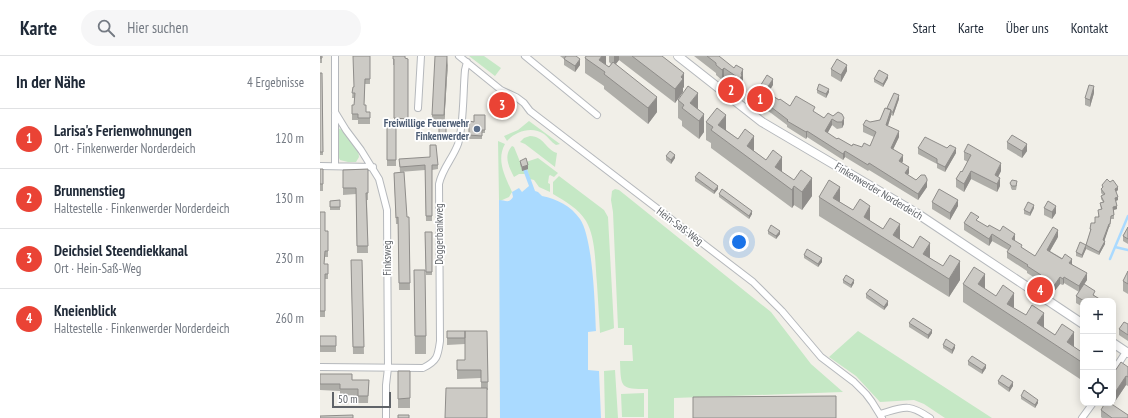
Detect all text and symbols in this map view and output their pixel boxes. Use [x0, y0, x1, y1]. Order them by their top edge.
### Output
search box [81, 10, 361, 46]
text: Karte [20, 16, 57, 40]
icon: search [95, 17, 117, 39]
text: Hier suchen [127, 18, 188, 37]
text: Start [912, 19, 936, 37]
text: Karte [958, 19, 984, 37]
text: Über uns [1006, 19, 1049, 37]
text: Kontakt [1071, 19, 1108, 37]
text: In der Nähe [16, 71, 86, 93]
text: 4 Ergebnisse [247, 74, 304, 91]
pin: 2 [718, 75, 744, 105]
pin: 1 [747, 84, 773, 114]
pin: 3 [489, 90, 515, 120]
place label: Freiwillige Feuerwehr Finkenwerder [384, 116, 470, 143]
text: Larisa's Ferienwohnungen [54, 121, 192, 140]
marker: Freiwillige Feuerwehr Finkenwerder [472, 124, 482, 134]
text: 1 [26, 130, 32, 147]
text: 120 m [275, 130, 304, 147]
text: Ort · Finkenwerder Norderdeich [54, 140, 195, 157]
street label: Finkenwerder Norderdeich [832, 159, 926, 223]
text: Brunnenstieg [54, 181, 125, 200]
text: 2 [26, 190, 32, 207]
text: 130 m [275, 190, 304, 207]
text: Haltestelle · Finkenwerder Norderdeich [54, 200, 230, 217]
street label: Doggerbankweg [432, 203, 446, 265]
street label: Hein-Saß-Weg [654, 204, 706, 248]
your location [729, 232, 749, 252]
street label: Finksweg [380, 240, 394, 276]
text: Deichsiel Steendiekkanal [54, 241, 188, 260]
text: 3 [26, 250, 32, 267]
text: 230 m [275, 250, 304, 267]
text: Ort · Hein-Saß-Weg [54, 260, 142, 277]
pin: 4 [1027, 275, 1053, 305]
map controls [1080, 298, 1116, 406]
button: + [1080, 298, 1116, 334]
text: Kneienblick [54, 301, 116, 320]
text: 4 [26, 310, 32, 327]
text: 260 m [275, 310, 304, 327]
text: Haltestelle · Finkenwerder Norderdeich [54, 320, 230, 337]
button: − [1080, 334, 1116, 370]
button: locate [1080, 370, 1116, 406]
scale bar [332, 390, 391, 409]
text: 50 m [338, 392, 357, 406]

